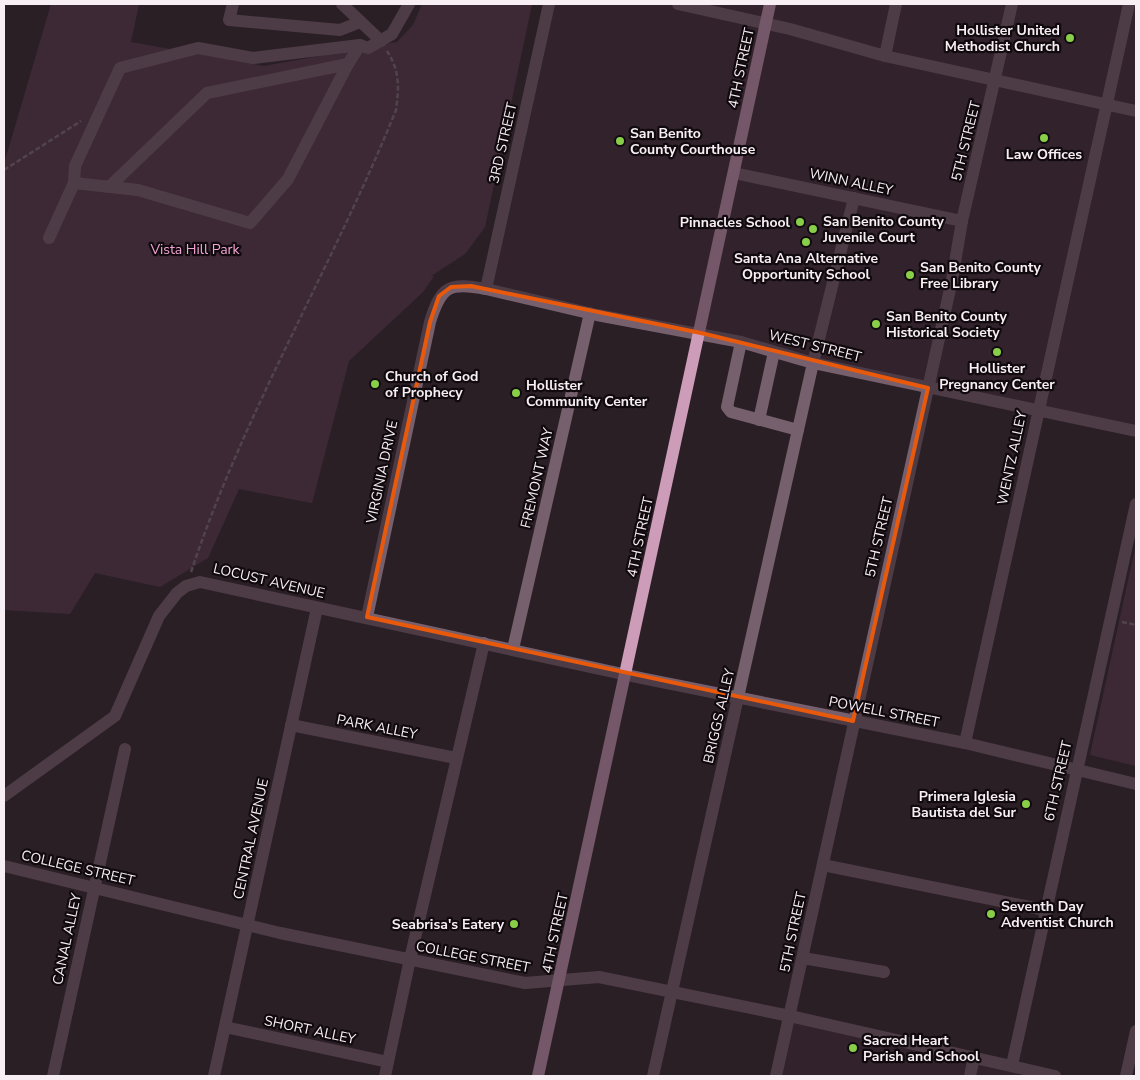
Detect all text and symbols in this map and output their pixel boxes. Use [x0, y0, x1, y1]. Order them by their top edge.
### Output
place label: Hollister United Methodist Church [945, 21, 1060, 56]
street label: 4TH STREET [723, 25, 759, 110]
marker: Hollister United Methodist Church [1064, 32, 1076, 44]
street label: 5TH STREET [947, 98, 985, 183]
street label: 3RD STREET [484, 100, 522, 185]
place label: San Benito County Courthouse [630, 124, 756, 159]
marker: Law Offices [1038, 132, 1050, 144]
marker: San Benito County Courthouse [614, 135, 626, 147]
place label: Law Offices [1006, 145, 1082, 164]
street label: WINN ALLEY [807, 164, 895, 200]
place label: San Benito County Juvenile Court [822, 212, 944, 247]
place label: Pinnacles School [680, 213, 791, 232]
marker: Pinnacles School [794, 216, 806, 228]
marker: San Benito County Juvenile Court [807, 223, 819, 235]
marker: Santa Ana Alternative Opportunity School [800, 236, 812, 248]
park label: Vista Hill Park [149, 240, 241, 259]
place label: Santa Ana Alternative Opportunity School [734, 249, 879, 284]
place label: San Benito County Free Library [920, 258, 1041, 293]
marker: San Benito County Free Library [904, 269, 916, 281]
place label: San Benito County Historical Society [886, 307, 1007, 342]
marker: San Benito County Historical Society [870, 318, 882, 330]
street label: WEST STREET [767, 325, 864, 367]
marker: Hollister Pregnancy Center [991, 346, 1003, 358]
place label: Hollister Pregnancy Center [939, 359, 1055, 394]
place label: Church of God of Prophecy [385, 367, 478, 402]
place label: Hollister Community Center [526, 376, 648, 411]
marker: Church of God of Prophecy [369, 378, 381, 390]
marker: Hollister Community Center [510, 387, 522, 399]
street label: WENTZ ALLEY [993, 408, 1031, 507]
street label: VIRGINIA DRIVE [362, 419, 402, 526]
street label: FREMONT WAY [516, 425, 558, 530]
street label: 4TH STREET [622, 494, 658, 579]
street label: 5TH STREET [861, 494, 898, 579]
street label: LOCUST AVENUE [211, 559, 327, 603]
street label: BRIGGS ALLEY [699, 666, 739, 765]
street label: POWELL STREET [827, 692, 942, 732]
street label: PARK ALLEY [335, 710, 420, 744]
street label: 6TH STREET [1040, 738, 1077, 823]
street label: CENTRAL AVENUE [229, 777, 273, 901]
place label: Primera Iglesia Bautista del Sur [911, 787, 1016, 822]
marker: Primera Iglesia Bautista del Sur [1020, 798, 1032, 810]
street label: COLLEGE STREET [19, 846, 137, 890]
street label: 5TH STREET [775, 889, 811, 974]
street label: 4TH STREET [537, 890, 573, 975]
street label: CANAL ALLEY [48, 891, 86, 986]
place label: Seventh Day Adventist Church [1001, 897, 1114, 932]
marker: Seventh Day Adventist Church [985, 908, 997, 920]
place label: Seabrisa's Eatery [392, 915, 505, 934]
marker: Seabrisa's Eatery [508, 918, 520, 930]
street label: COLLEGE STREET [414, 937, 532, 977]
street label: SHORT ALLEY [263, 1011, 358, 1049]
place label: Sacred Heart Parish and School [863, 1031, 980, 1066]
marker: Sacred Heart Parish and School [847, 1042, 859, 1054]

